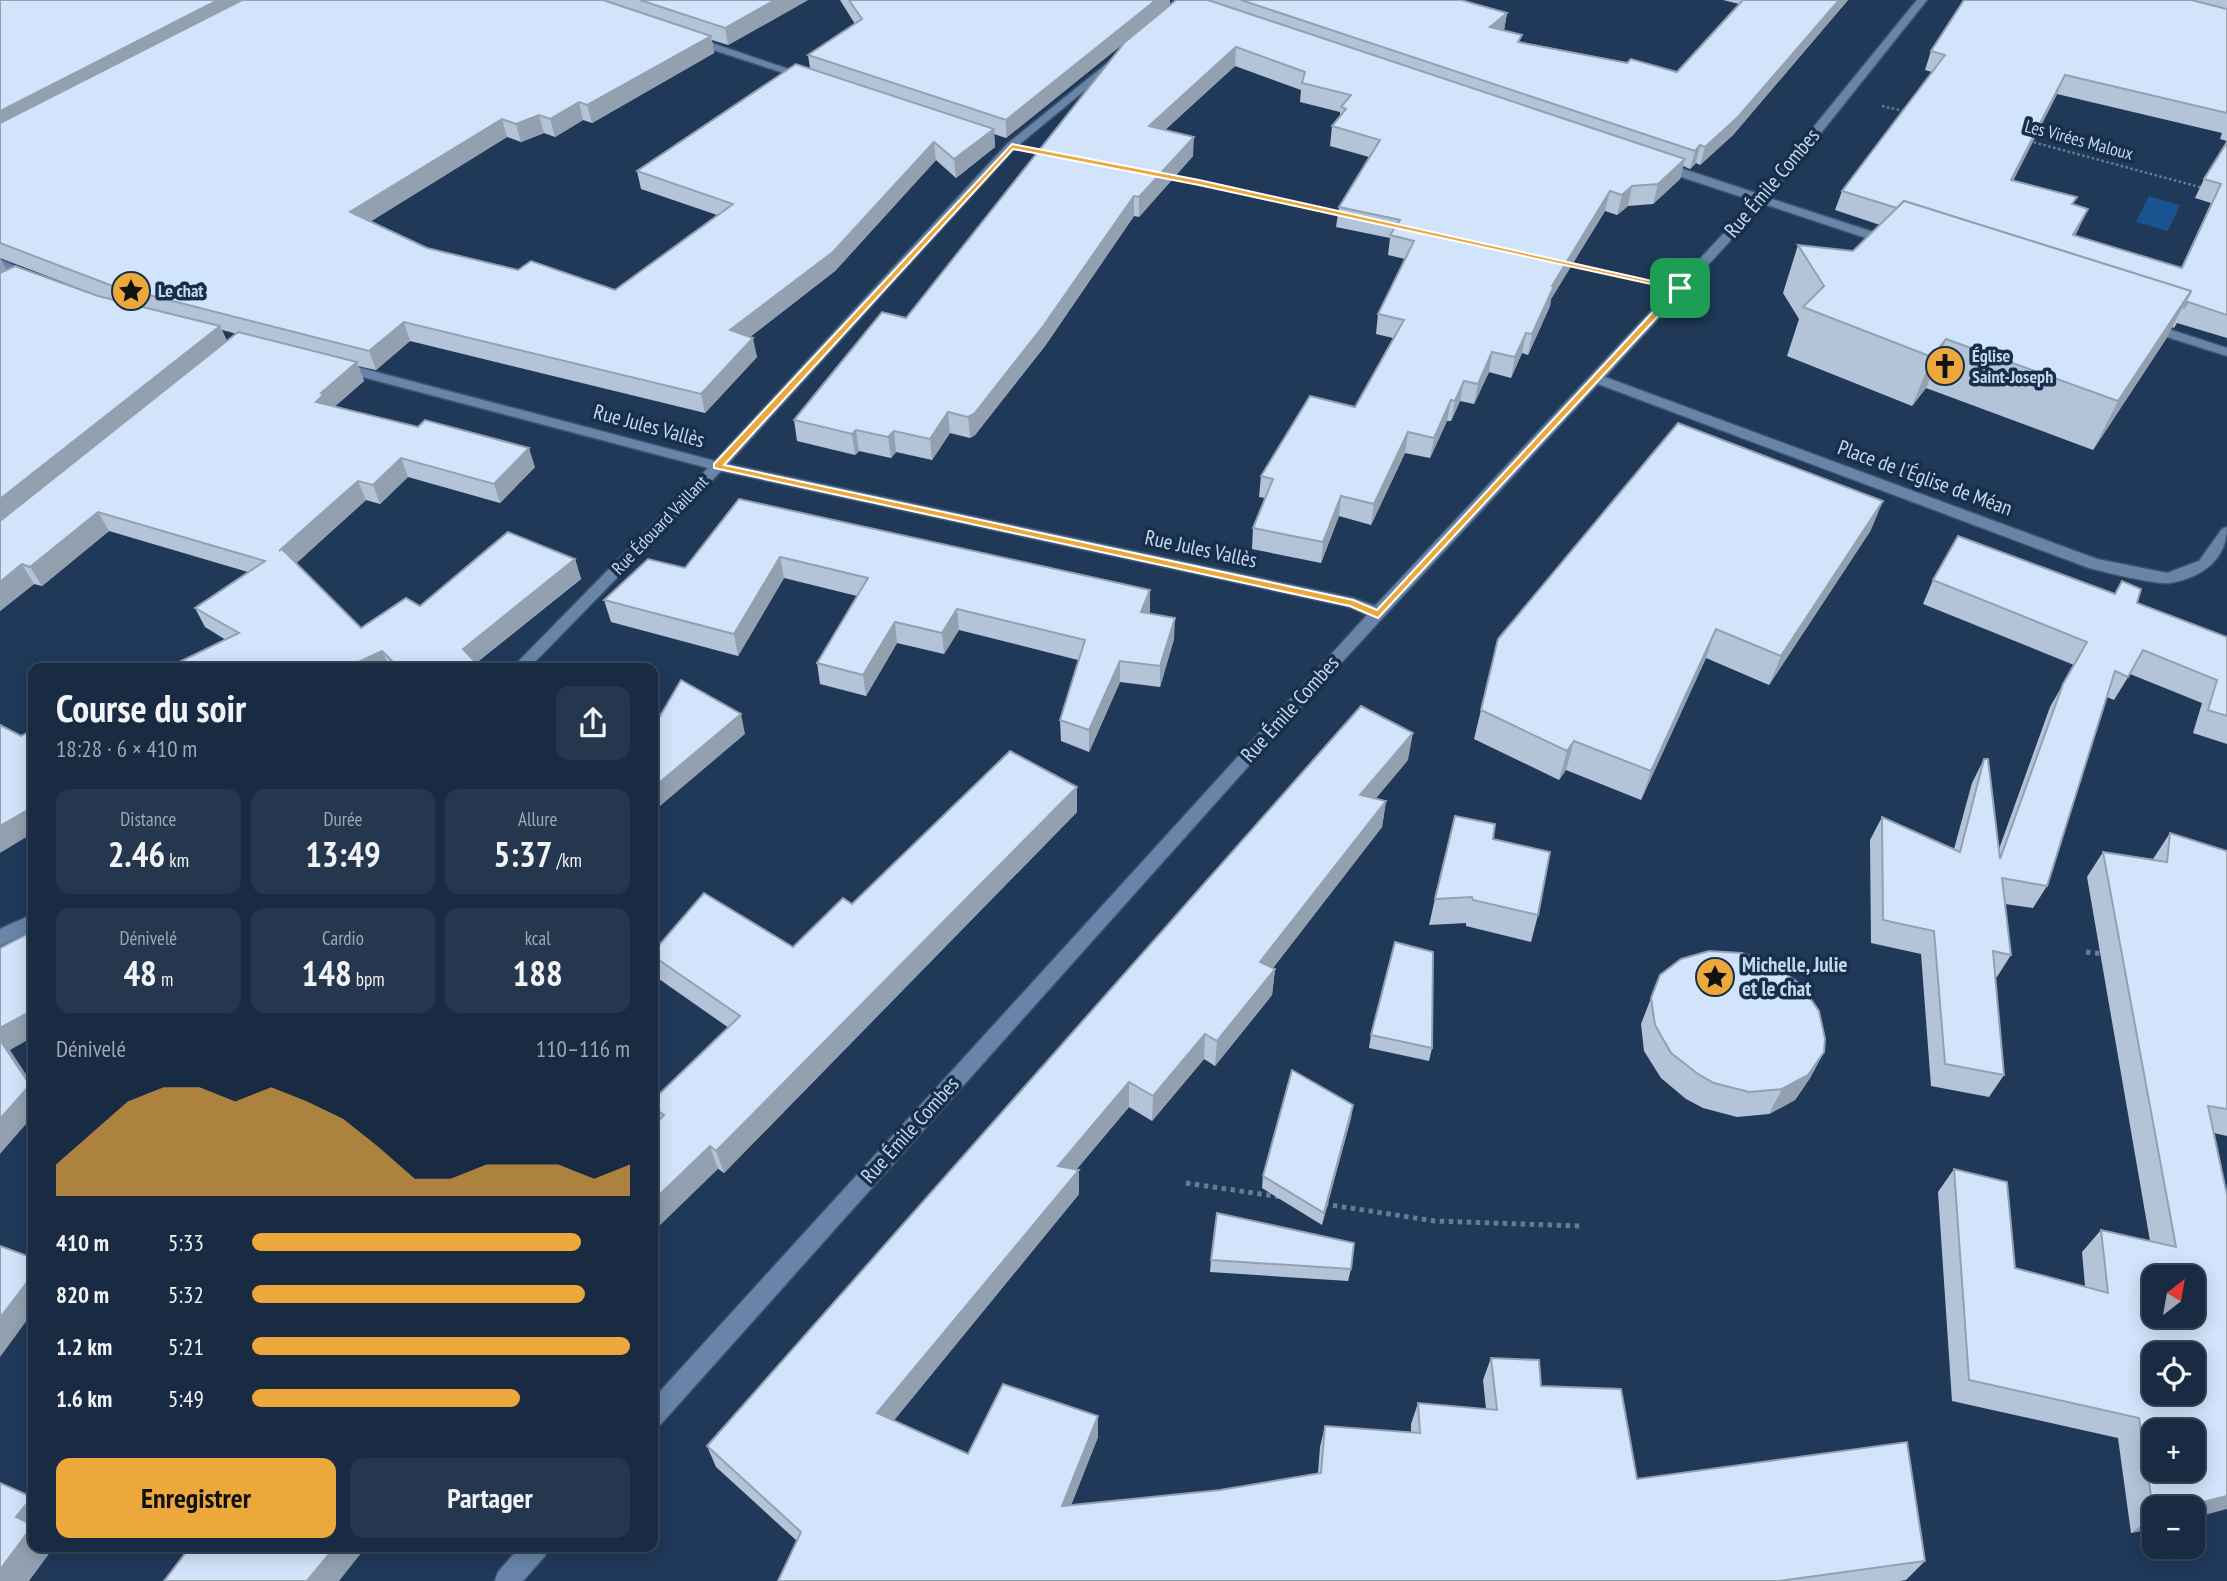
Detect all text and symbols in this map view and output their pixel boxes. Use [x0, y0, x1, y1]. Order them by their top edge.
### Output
street label: Les Virées Maloux [2022, 114, 2136, 165]
street label: Rue Émile Combes [1718, 123, 1825, 243]
pin [1650, 258, 1710, 318]
icon: arrive [1661, 269, 1699, 307]
place icon: Le chat [110, 270, 152, 312]
place label: Le chat [158, 279, 204, 302]
place label: Église Saint-Joseph [1972, 344, 2053, 388]
church icon: Église Saint-Joseph [1924, 345, 1966, 387]
street label: Rue Jules Vallès [591, 398, 708, 453]
street label: Place de l'Église de Méan [1834, 433, 2016, 522]
street label: Rue Édouard Vaillant [606, 470, 713, 579]
street label: Rue Jules Vallès [1143, 523, 1260, 574]
street label: Rue Émile Combes [1235, 650, 1345, 768]
text: Course du soir [56, 683, 246, 732]
button: share [556, 686, 630, 760]
text: 18:28 · 6 × 410 m [56, 734, 197, 763]
text: Distance [120, 807, 176, 831]
text: Durée [324, 807, 362, 831]
text: Allure [518, 807, 557, 831]
text: 2.46 [108, 831, 165, 877]
text: 13:49 [305, 831, 381, 877]
text: 5:37 [493, 831, 552, 877]
text: km [165, 848, 189, 872]
text: /km [552, 848, 582, 872]
text: Dénivelé [119, 926, 177, 950]
text: Cardio [322, 926, 364, 950]
text: kcal [525, 926, 551, 950]
text: 48 [123, 950, 157, 996]
text: 148 [301, 950, 352, 996]
text: 188 [513, 950, 563, 996]
place label: Michelle, Julie et le chat [1742, 951, 1847, 1002]
place icon: Michelle, Julie et le chat [1694, 956, 1736, 998]
text: m [157, 967, 173, 991]
text: bpm [352, 967, 385, 991]
text: Dénivelé [56, 1034, 126, 1063]
text: 110–116 m [536, 1034, 630, 1063]
street label: Rue Émile Combes [855, 1071, 965, 1189]
text: 410 m [56, 1228, 109, 1257]
text: 5:33 [168, 1228, 204, 1257]
north arrow [2142, 1265, 2205, 1328]
map controls [2142, 1265, 2205, 1559]
text: 820 m [56, 1280, 109, 1309]
text: 5:32 [168, 1280, 204, 1309]
text: 1.2 km [56, 1332, 112, 1361]
text: 5:21 [168, 1332, 204, 1361]
button: locate [2142, 1342, 2205, 1405]
text: 1.6 km [56, 1384, 112, 1413]
text: 5:49 [168, 1384, 204, 1413]
button: + [2142, 1419, 2205, 1482]
button: Enregistrer [56, 1458, 336, 1538]
button: Partager [350, 1458, 630, 1538]
button: − [2142, 1496, 2205, 1559]

